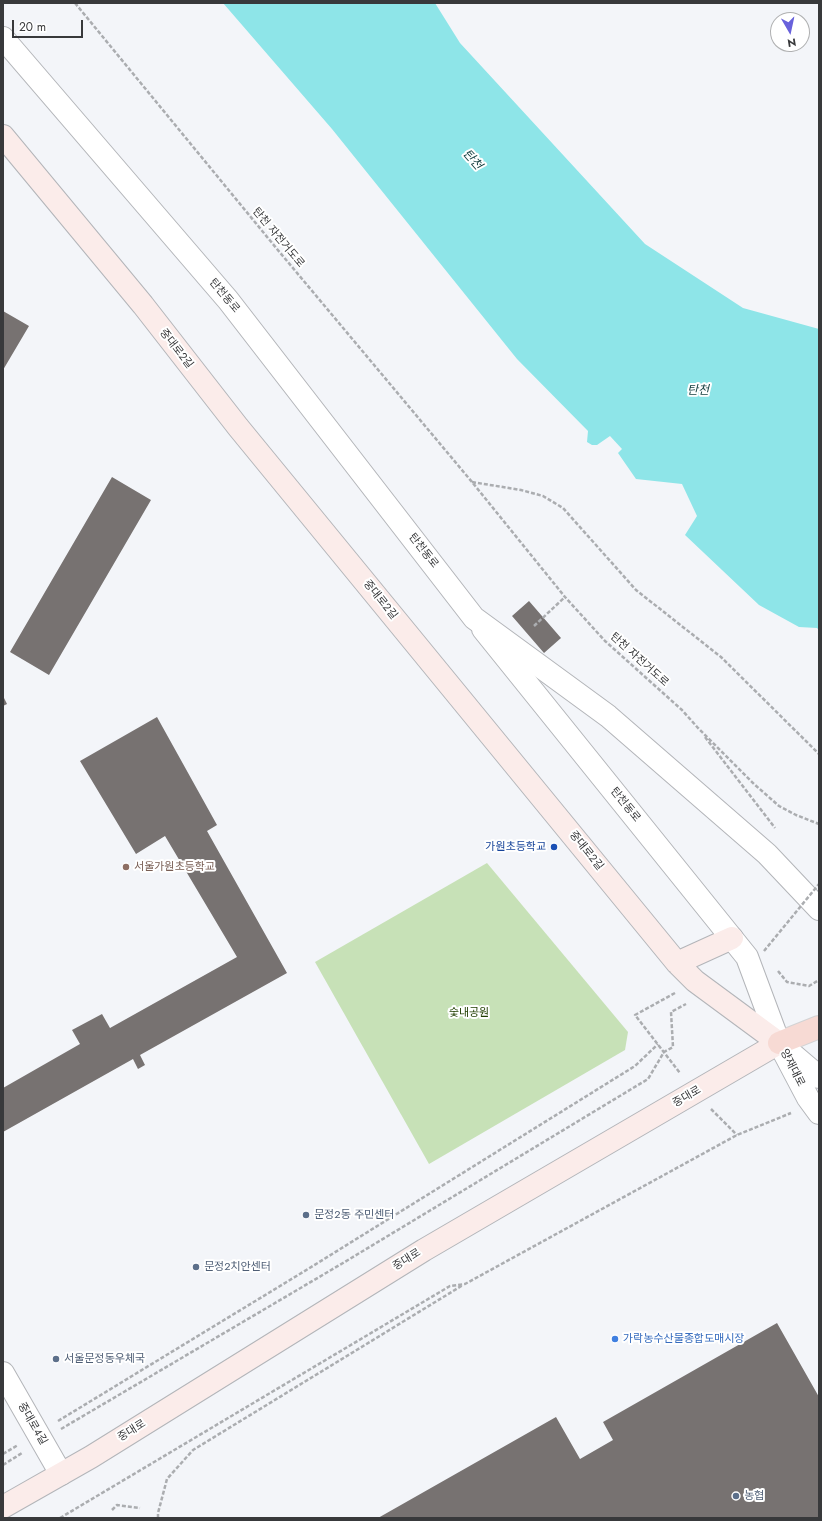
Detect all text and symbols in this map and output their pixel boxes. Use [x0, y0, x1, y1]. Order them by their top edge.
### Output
scale bar [14, 12, 85, 38]
north arrow [770, 12, 810, 52]
text: 20 m [19, 18, 46, 36]
text: N [786, 34, 797, 51]
water label: 탄천 [459, 147, 485, 173]
street label: 탄천 자전거도로 [249, 205, 307, 271]
street label: 탄천동로 [206, 276, 242, 316]
street label: 중대로2길 [156, 327, 196, 371]
water label: 탄천 [687, 384, 709, 398]
street label: 탄천동로 [405, 531, 441, 571]
street label: 중대로2길 [360, 578, 400, 622]
street label: 탄천 자전거도로 [607, 630, 671, 690]
street label: 탄천동로 [607, 785, 643, 825]
street label: 중대로2길 [566, 829, 606, 873]
place label: 가원초등학교 [485, 840, 546, 854]
marker: 가원초등학교 [549, 842, 559, 852]
place label: 서울가원초등학교 [134, 860, 215, 874]
marker: 서울가원초등학교 [121, 862, 131, 872]
park label: 숯내공원 [449, 1006, 489, 1020]
street label: 양재대로 [777, 1047, 807, 1089]
street label: 중대로 [671, 1084, 703, 1110]
place label: 문정2동 주민센터 [314, 1208, 394, 1222]
marker: 문정2동 주민센터 [301, 1210, 311, 1220]
street label: 중대로 [391, 1246, 423, 1274]
place label: 문정2치안센터 [204, 1260, 271, 1274]
marker: 문정2치안센터 [191, 1262, 201, 1272]
place label: 가락농수산물종합도매시장 [623, 1332, 744, 1346]
marker: 가락농수산물종합도매시장 [610, 1334, 620, 1344]
place label: 서울문정동우체국 [64, 1352, 145, 1366]
marker: 서울문정동우체국 [51, 1354, 61, 1364]
street label: 중대로4길 [15, 1400, 49, 1448]
street label: 중대로 [116, 1417, 148, 1445]
place label: 농협 [744, 1489, 764, 1503]
marker: 농협 [731, 1491, 741, 1501]

